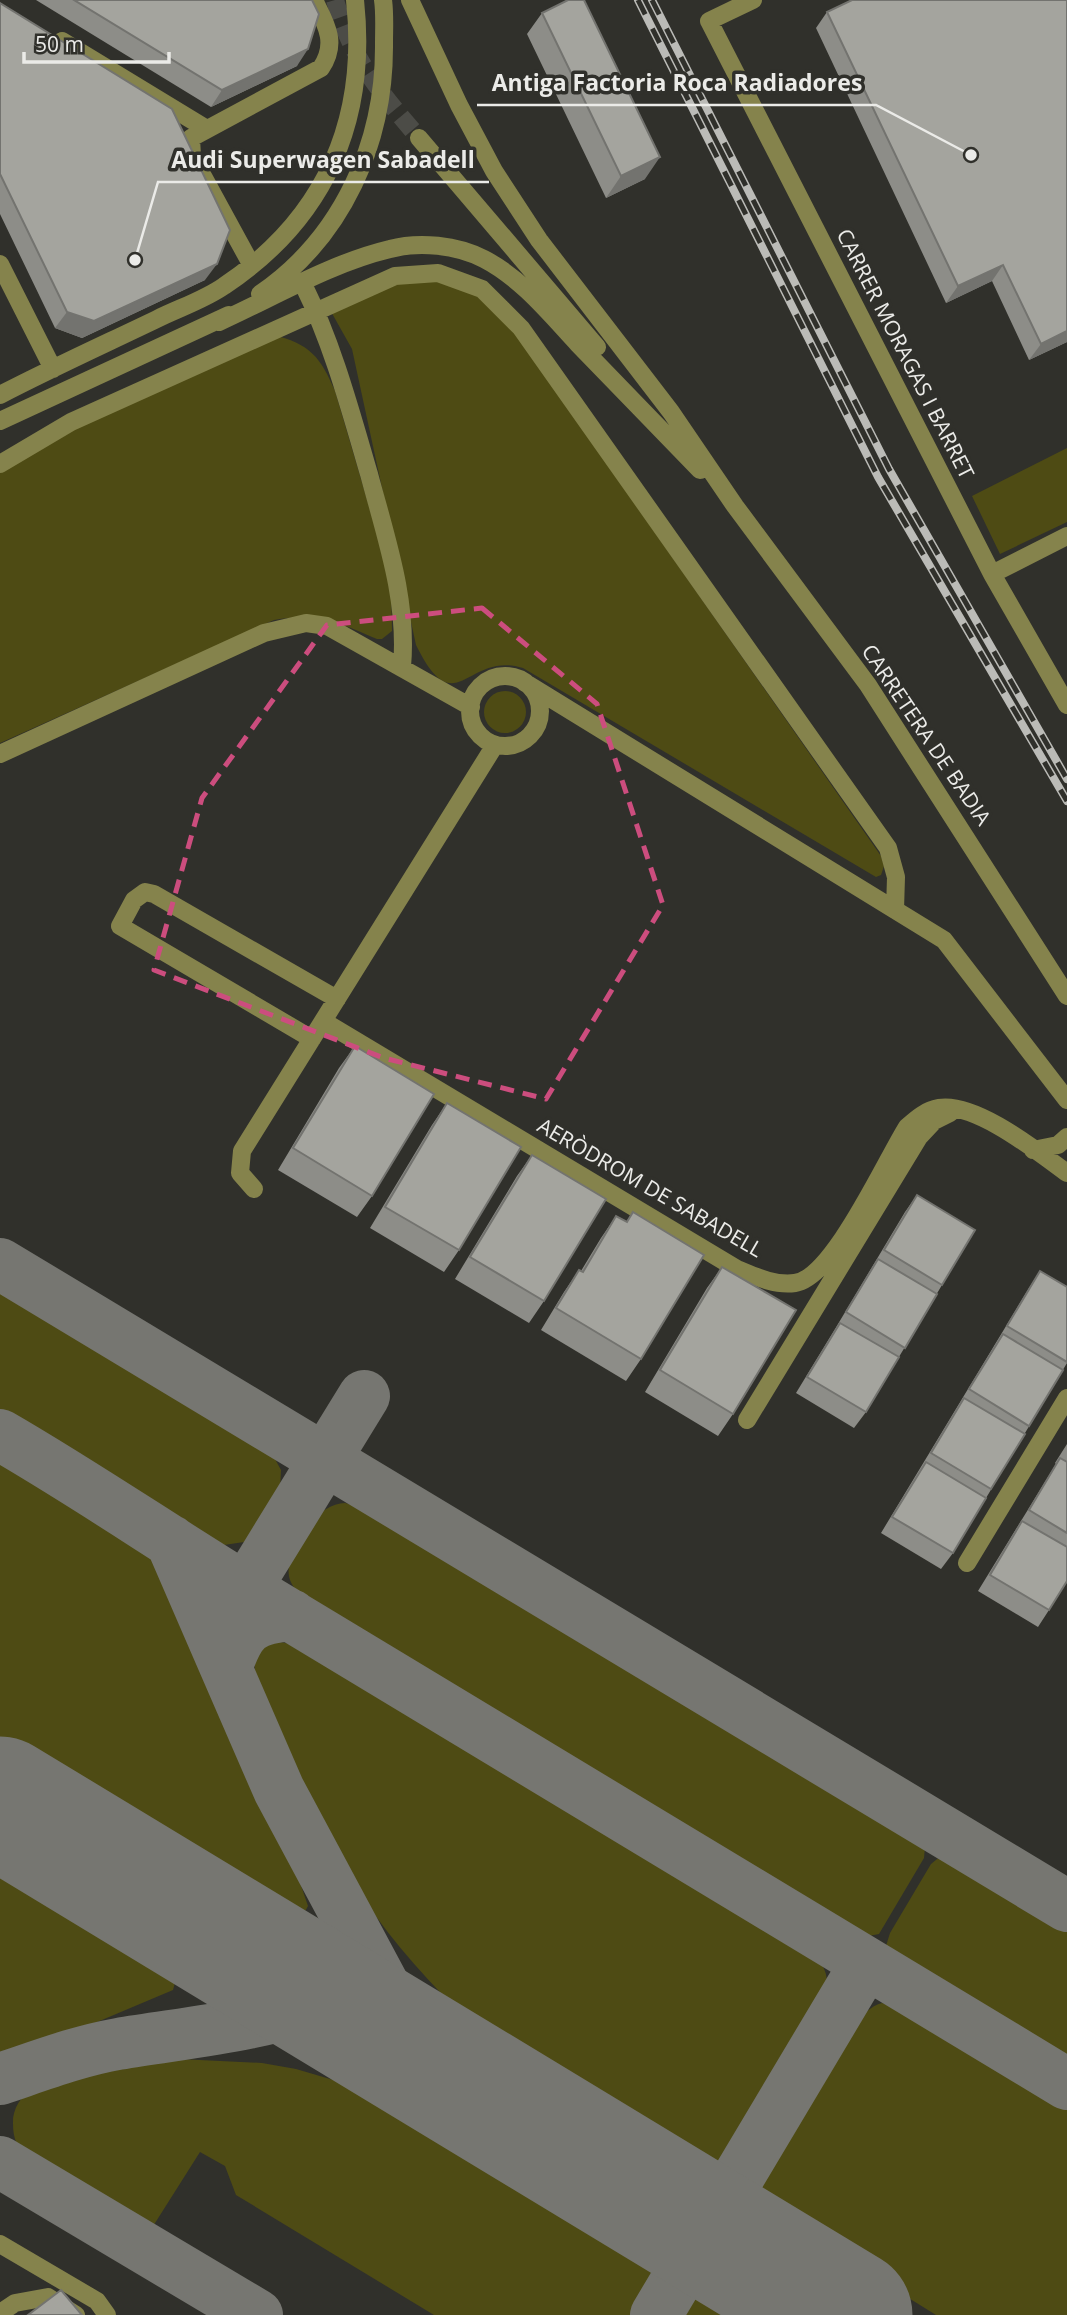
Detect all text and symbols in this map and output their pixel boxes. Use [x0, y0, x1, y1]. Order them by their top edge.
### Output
scale bar [24, 21, 170, 65]
text: 50 m [35, 30, 84, 58]
callout: Antiga Factoria Roca Radiadores [477, 61, 876, 105]
text: Antiga Factoria Roca Radiadores [492, 66, 862, 98]
callout: Audi Superwagen Sabadell [158, 138, 489, 182]
text: Audi Superwagen Sabadell [171, 143, 475, 175]
street label: CARRER MORAGAS I BARRET [831, 224, 981, 484]
street label: CARRETERA DE BADIA [856, 638, 998, 831]
street label: AERÒDROM DE SABADELL [533, 1111, 768, 1263]

